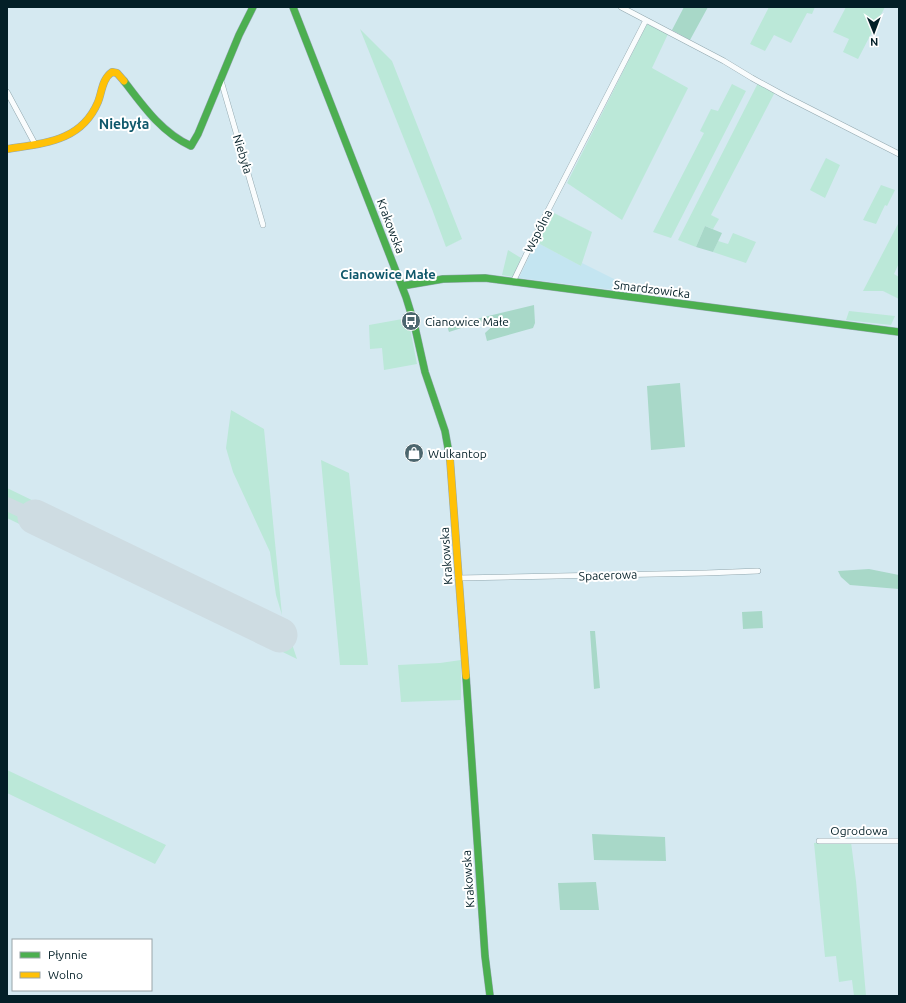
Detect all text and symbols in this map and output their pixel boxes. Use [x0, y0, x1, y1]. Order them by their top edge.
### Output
north arrow [854, 12, 894, 52]
text: N [870, 36, 878, 48]
district label: Niebyła [99, 116, 149, 132]
street label: Niebyła [231, 133, 255, 175]
street label: Krakowska [375, 197, 407, 255]
street label: Wspólna [522, 207, 554, 255]
district label: Cianowice Małe [340, 267, 436, 281]
street label: Smardzowicka [613, 278, 691, 300]
bus stop icon: Cianowice Małe [400, 310, 422, 332]
place label: Cianowice Małe [425, 315, 509, 328]
shop icon: Wulkantop [403, 442, 425, 464]
place label: Wulkantop [428, 447, 487, 460]
street label: Krakowska [438, 527, 454, 585]
street label: Spacerowa [578, 567, 638, 583]
street label: Ogrodowa [830, 824, 888, 837]
street label: Krakowska [460, 850, 476, 908]
legend [12, 939, 152, 991]
text: Płynnie [48, 948, 87, 961]
text: Wolno [48, 968, 83, 981]

